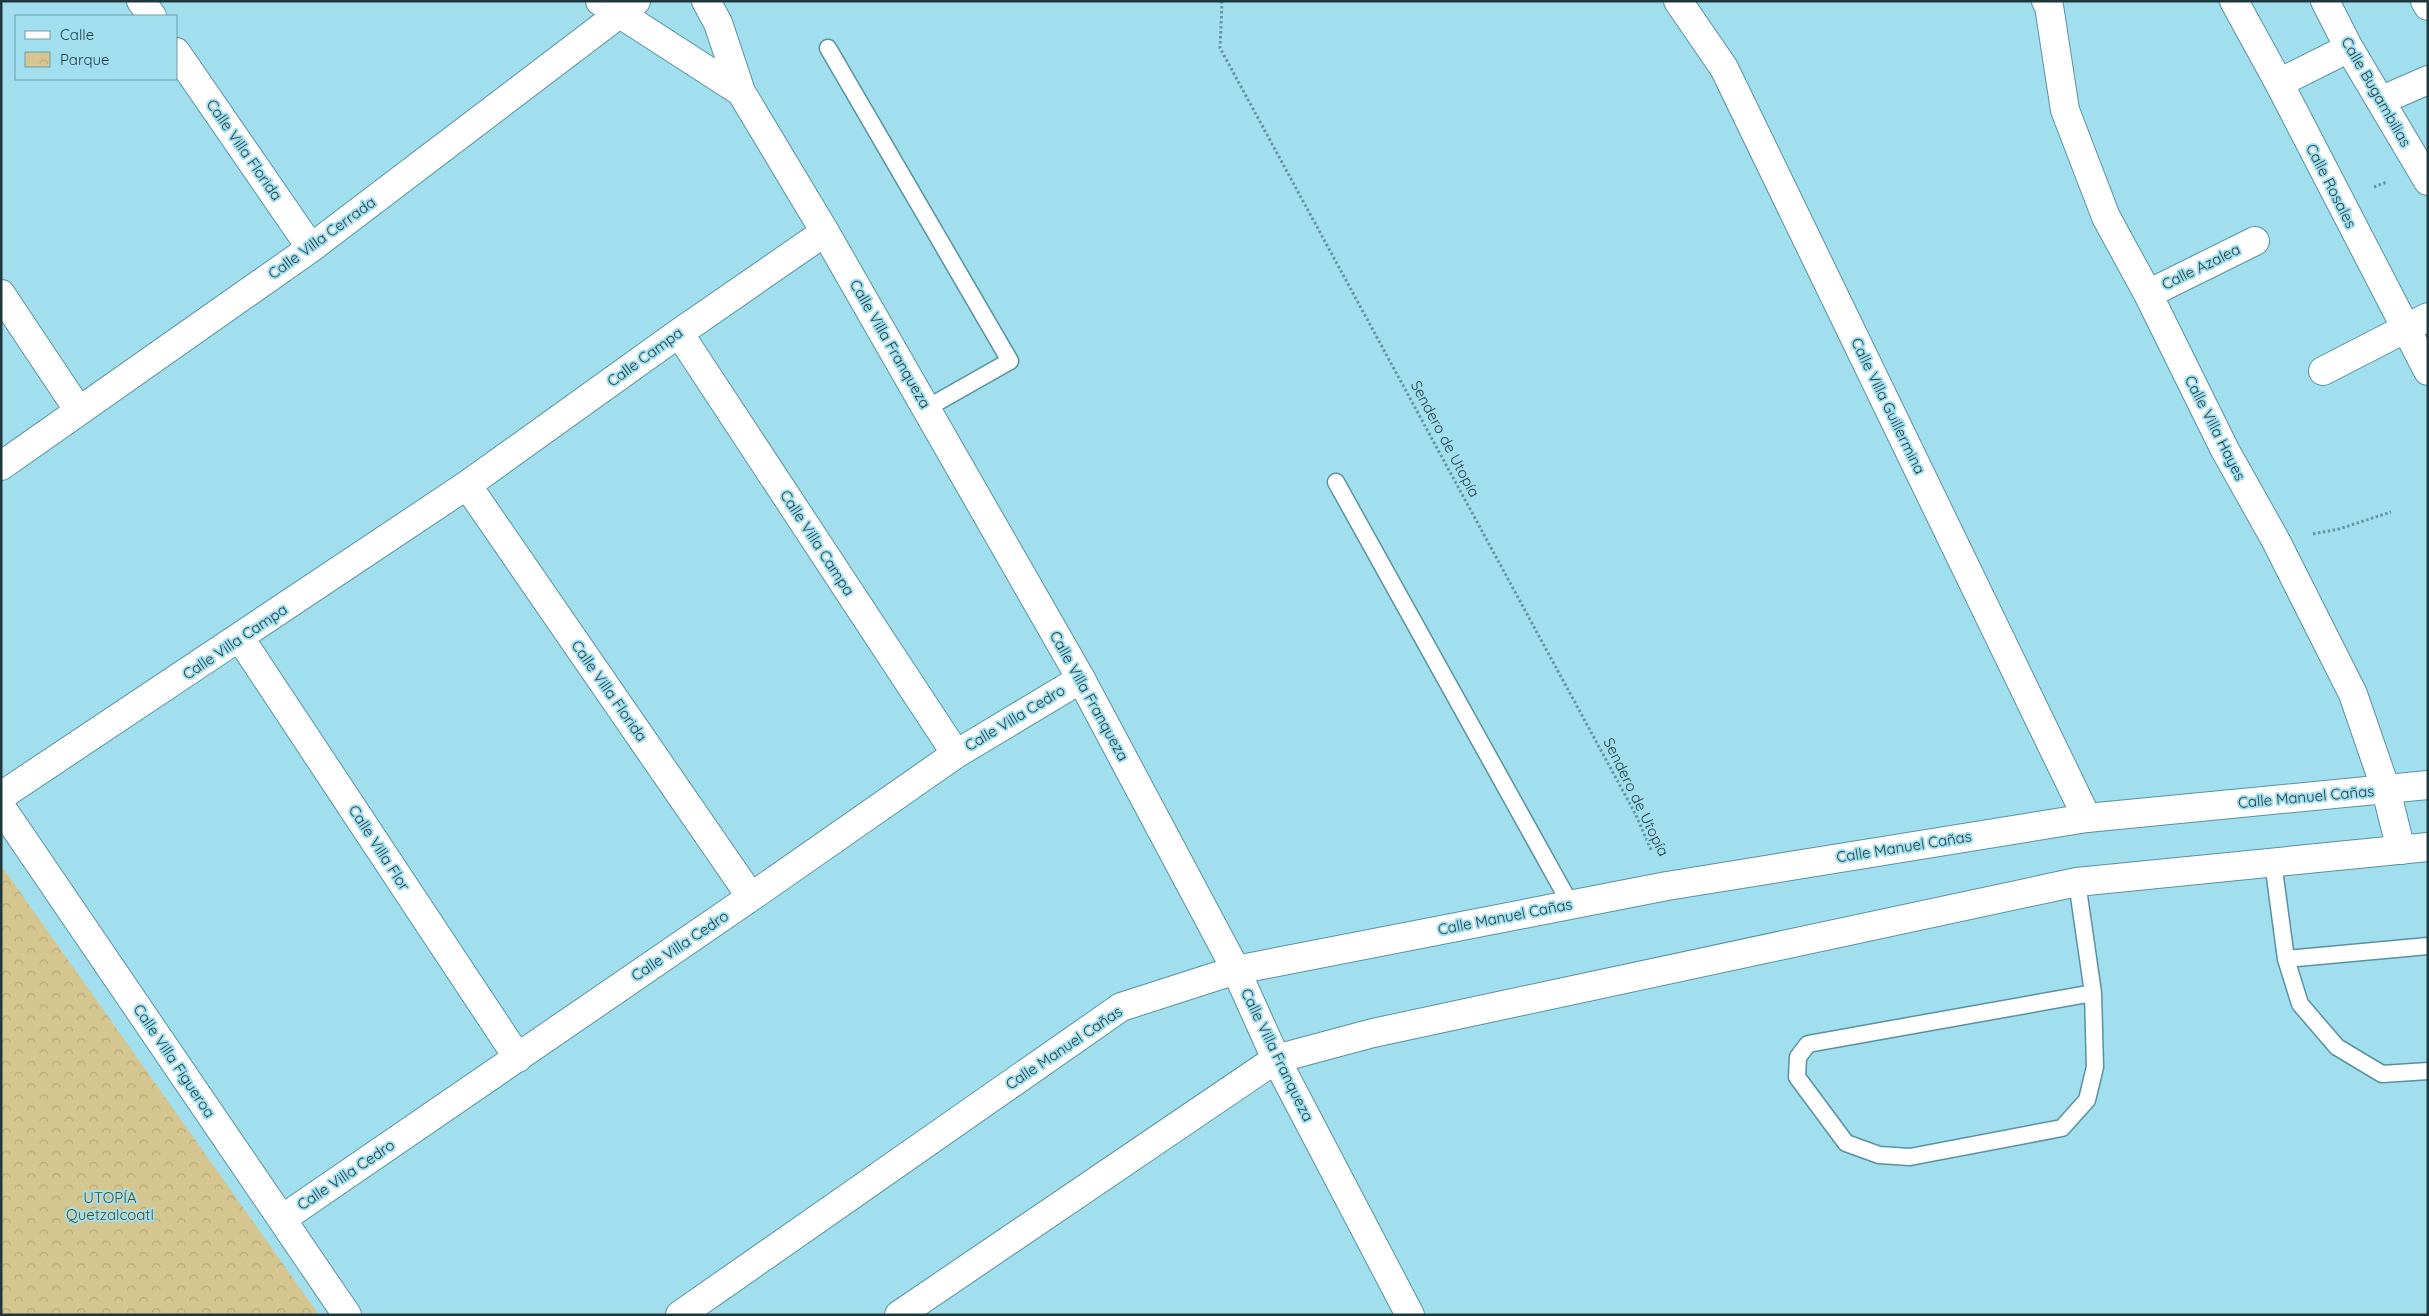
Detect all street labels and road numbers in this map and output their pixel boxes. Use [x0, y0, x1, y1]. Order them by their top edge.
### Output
street label: Calle Bugambilias [2337, 34, 2416, 150]
street label: Calle Villa Florida [202, 95, 286, 204]
street label: Calle Rosales [2302, 140, 2361, 231]
street label: Calle Villa Cerrada [264, 192, 379, 283]
street label: Calle Azalea [2158, 239, 2243, 294]
street label: Calle Villa Franqueza [846, 276, 935, 412]
street label: Calle Campa [603, 323, 686, 390]
street label: Calle Villa Guillermina [1847, 335, 1930, 477]
street label: Calle Villa Hayes [2181, 372, 2250, 483]
street label: Sendero de Utopía [1407, 377, 1484, 500]
street label: Calle Villa Campa [776, 486, 859, 599]
street label: Calle Villa Campa [179, 600, 291, 684]
street label: Calle Villa Franqueza [1046, 627, 1133, 764]
street label: Calle Villa Florida [567, 636, 651, 745]
street label: Calle Villa Cedro [961, 680, 1068, 755]
street label: Sendero de Utopía [1600, 734, 1673, 859]
street label: Calle Manuel Cañas [2237, 781, 2375, 812]
street label: Calle Villa Flor [345, 801, 414, 894]
street label: Calle Manuel Cañas [1835, 826, 1973, 867]
street label: Calle Manuel Cañas [1436, 894, 1574, 939]
street label: Calle Villa Cedro [627, 906, 732, 985]
street label: Calle Villa Franqueza [1237, 985, 1318, 1124]
street label: Calle Villa Figueroa [129, 1000, 219, 1121]
street label: Calle Manuel Cañas [1002, 1002, 1126, 1094]
street label: Calle Villa Cedro [293, 1135, 398, 1214]

